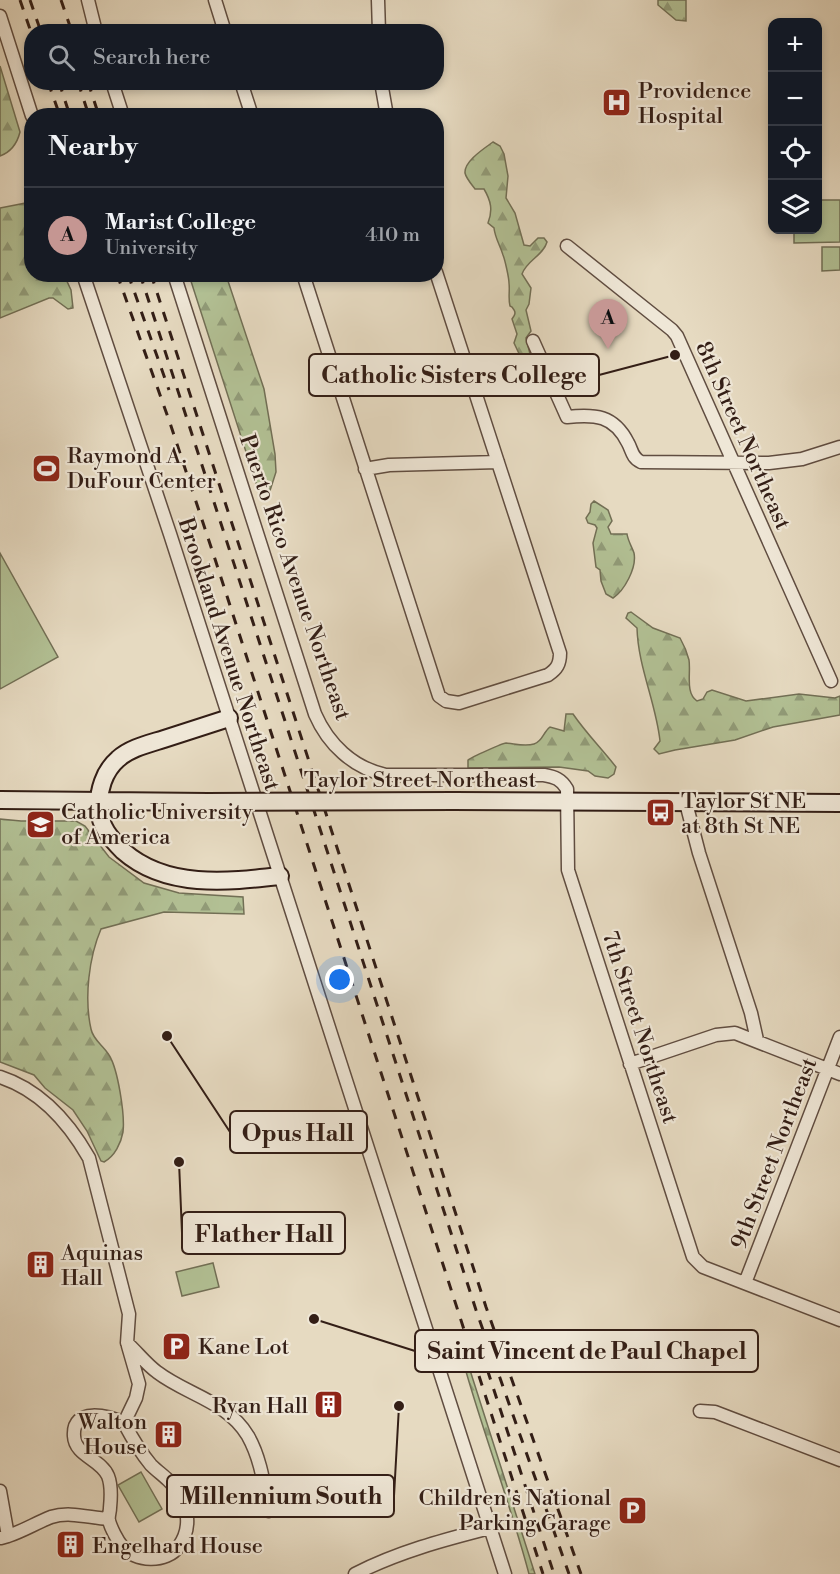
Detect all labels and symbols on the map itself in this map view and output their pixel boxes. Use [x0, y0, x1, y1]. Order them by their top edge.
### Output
place label: Providence Hospital [638, 78, 751, 130]
hospital icon: Providence Hospital [601, 87, 633, 119]
pin: A [588, 300, 628, 349]
street label: 8th Street Northeast [689, 337, 796, 534]
callout: Catholic Sisters College [309, 354, 599, 396]
text: Catholic Sisters College [321, 361, 587, 391]
street label: Puerto Rico Avenue Northeast [233, 431, 356, 724]
place label: Raymond A. DuFour Center [67, 443, 216, 495]
sports icon: Raymond A. DuFour Center [30, 452, 62, 484]
street label: Brookland Avenue Northeast [171, 514, 286, 795]
street label: Taylor Street Northeast [304, 767, 537, 794]
place label: Taylor St NE at 8th St NE [681, 788, 806, 840]
bus stop icon: Taylor St NE at 8th St NE [644, 797, 676, 829]
place label: Catholic University of America [61, 799, 253, 851]
school or university icon: Catholic University of America [24, 808, 56, 840]
street label: 7th Street Northeast [596, 928, 683, 1127]
your location [325, 965, 354, 994]
street label: 9th Street Northeast [725, 1054, 823, 1253]
callout: Opus Hall [230, 1111, 367, 1153]
text: Opus Hall [242, 1119, 354, 1149]
callout: Flather Hall [182, 1212, 345, 1254]
text: Flather Hall [194, 1220, 334, 1250]
place label: Aquinas Hall [60, 1240, 143, 1292]
building icon: Aquinas Hall [24, 1249, 56, 1281]
parking icon: Kane Lot [161, 1330, 193, 1362]
callout: Saint Vincent de Paul Chapel [415, 1330, 758, 1372]
place label: Kane Lot [198, 1334, 290, 1361]
text: Saint Vincent de Paul Chapel [427, 1337, 747, 1367]
building icon: Ryan Hall [313, 1389, 345, 1421]
place label: Ryan Hall [212, 1393, 308, 1420]
place label: Walton House [77, 1409, 147, 1461]
building icon: Walton House [152, 1418, 184, 1450]
callout: Millennium South [167, 1475, 394, 1517]
text: Millennium South [180, 1482, 382, 1512]
place label: Children's National Parking Garage [419, 1485, 611, 1537]
parking icon: Children's National Parking Garage [616, 1494, 648, 1526]
building icon: Engelhard House [55, 1529, 87, 1561]
place label: Engelhard House [92, 1533, 263, 1560]

